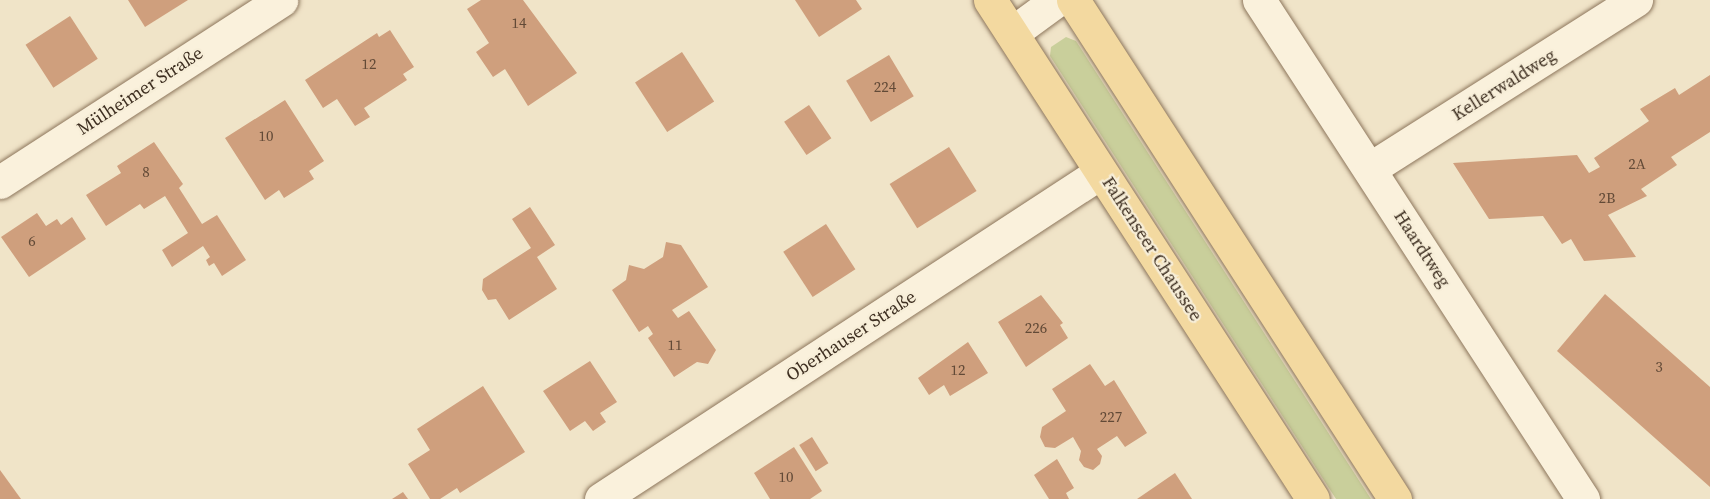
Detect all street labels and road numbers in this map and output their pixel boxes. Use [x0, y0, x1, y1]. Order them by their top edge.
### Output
street label: Mülheimer Straße [73, 42, 207, 140]
street label: Kellerwaldweg [1448, 45, 1560, 125]
street label: Falkenseer Chaussee [1097, 173, 1207, 325]
street label: Haardtweg [1389, 206, 1455, 292]
street label: Oberhauser Straße [782, 286, 920, 386]

